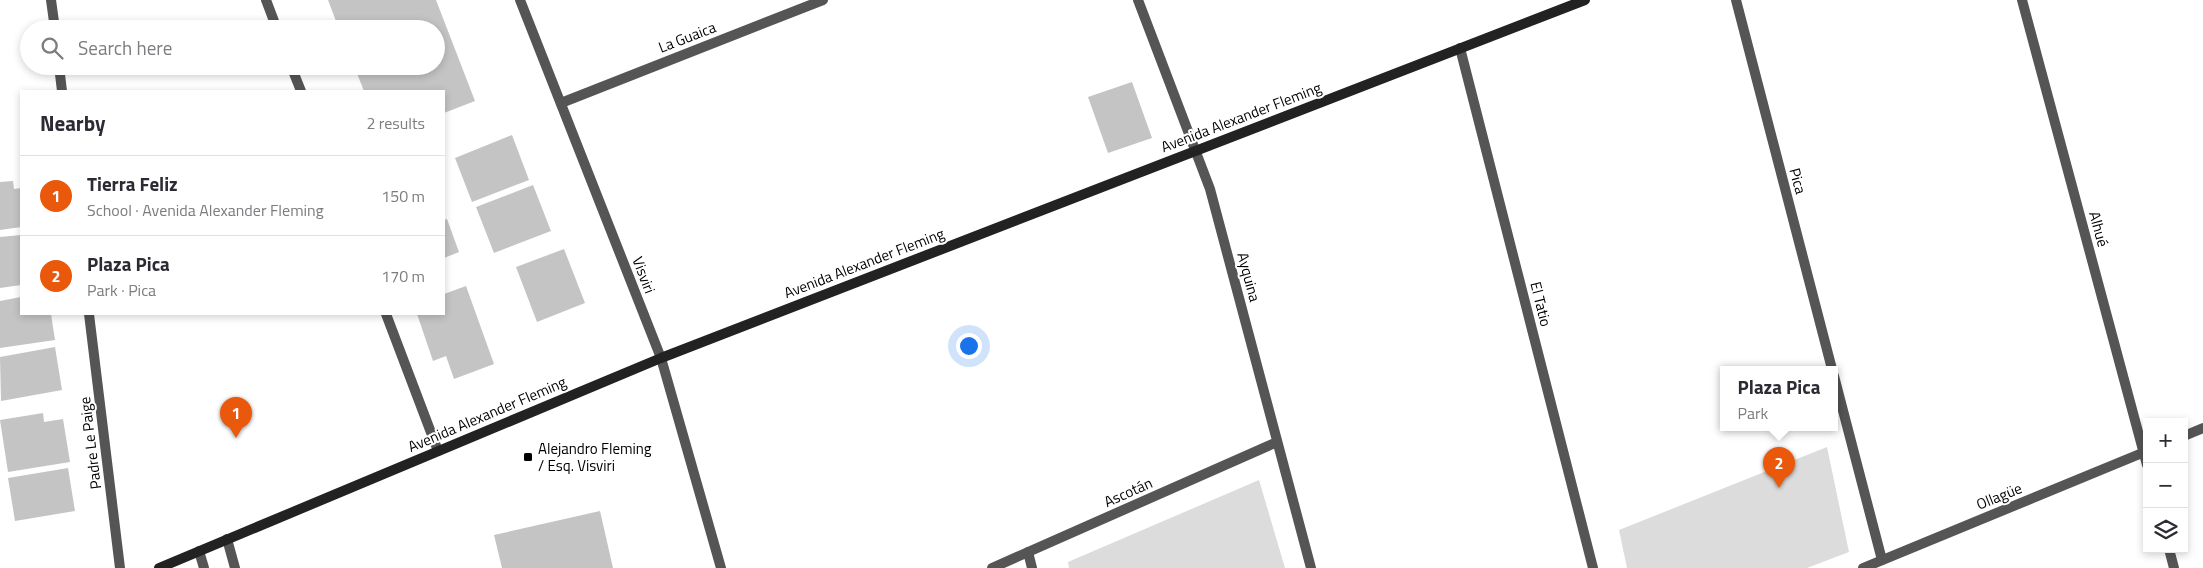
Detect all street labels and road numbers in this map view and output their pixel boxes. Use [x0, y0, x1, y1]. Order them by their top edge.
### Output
street label: La Guaica [655, 15, 720, 58]
street label: Avenida Alexander Fleming [1157, 76, 1325, 158]
street label: Pica [1783, 165, 1813, 197]
street label: Alhué [2083, 209, 2115, 249]
street label: Avenida Alexander Fleming [780, 222, 948, 304]
street label: Ayquina [1231, 250, 1267, 305]
street label: Visviri [626, 253, 662, 297]
street label: El Tatio [1524, 279, 1558, 329]
street label: Avenida Alexander Fleming [404, 370, 570, 458]
street label: Padre Le Paige [73, 395, 107, 491]
street label: Ascotán [1100, 471, 1156, 513]
street label: Ollagüe [1973, 476, 2025, 516]

